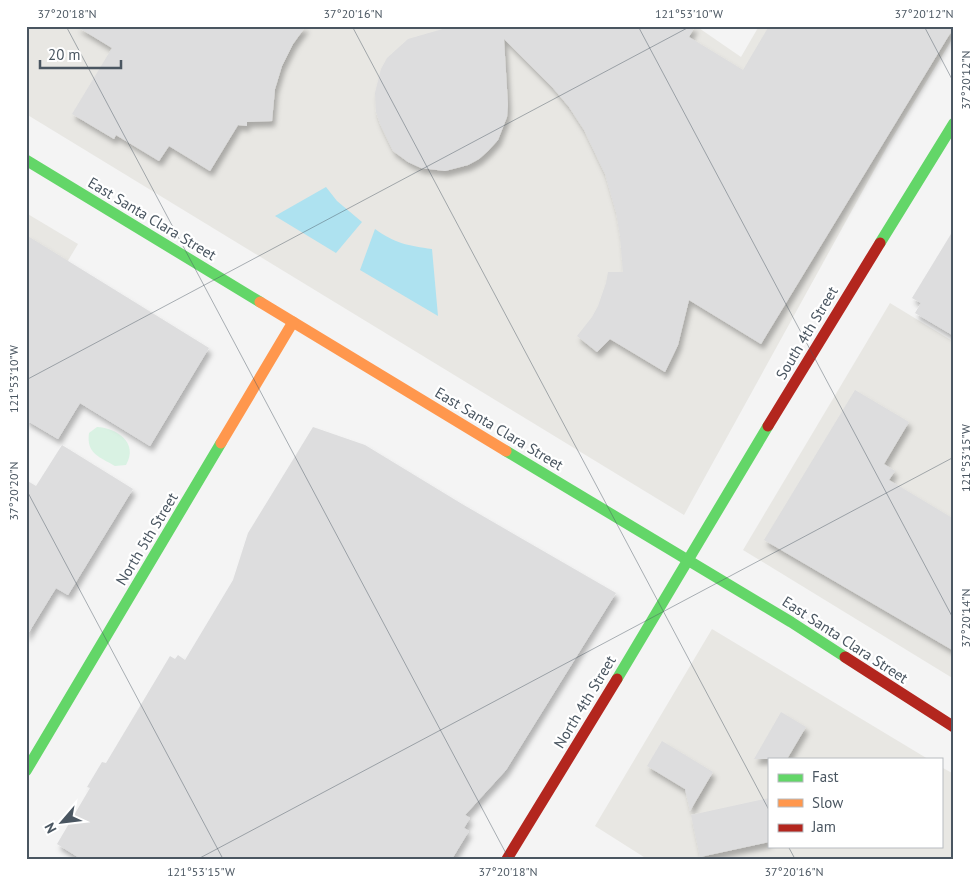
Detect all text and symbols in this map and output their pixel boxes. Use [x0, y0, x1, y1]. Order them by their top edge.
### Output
text: 37°20'18"N [37, 6, 97, 21]
text: 37°20'16"N [323, 6, 383, 21]
text: 121°53'10"W [655, 6, 723, 21]
text: 37°20'12"N [894, 6, 954, 21]
scale bar [40, 38, 121, 70]
text: 20 m [48, 45, 81, 64]
text: 37°20'12"N [958, 50, 973, 110]
street label: East Santa Clara Street [85, 173, 220, 264]
street label: South 4th Street [771, 283, 842, 383]
text: 121°53'10"W [6, 345, 21, 413]
street label: East Santa Clara Street [432, 383, 567, 474]
text: 121°53'15"W [958, 424, 973, 492]
text: 37°20'20"N [6, 461, 21, 521]
street label: North 5th Street [111, 489, 182, 589]
text: 37°20'14"N [958, 588, 973, 648]
street label: East Santa Clara Street [779, 592, 912, 687]
street label: North 4th Street [549, 652, 620, 752]
legend [768, 758, 942, 848]
text: Fast [812, 767, 839, 786]
text: Slow [812, 793, 843, 812]
north arrow [38, 798, 88, 848]
text: Jam [811, 817, 836, 836]
text: N [40, 820, 61, 836]
text: 121°53'15"W [167, 864, 235, 879]
text: 37°20'18"N [478, 864, 538, 879]
text: 37°20'16"N [764, 864, 824, 879]

